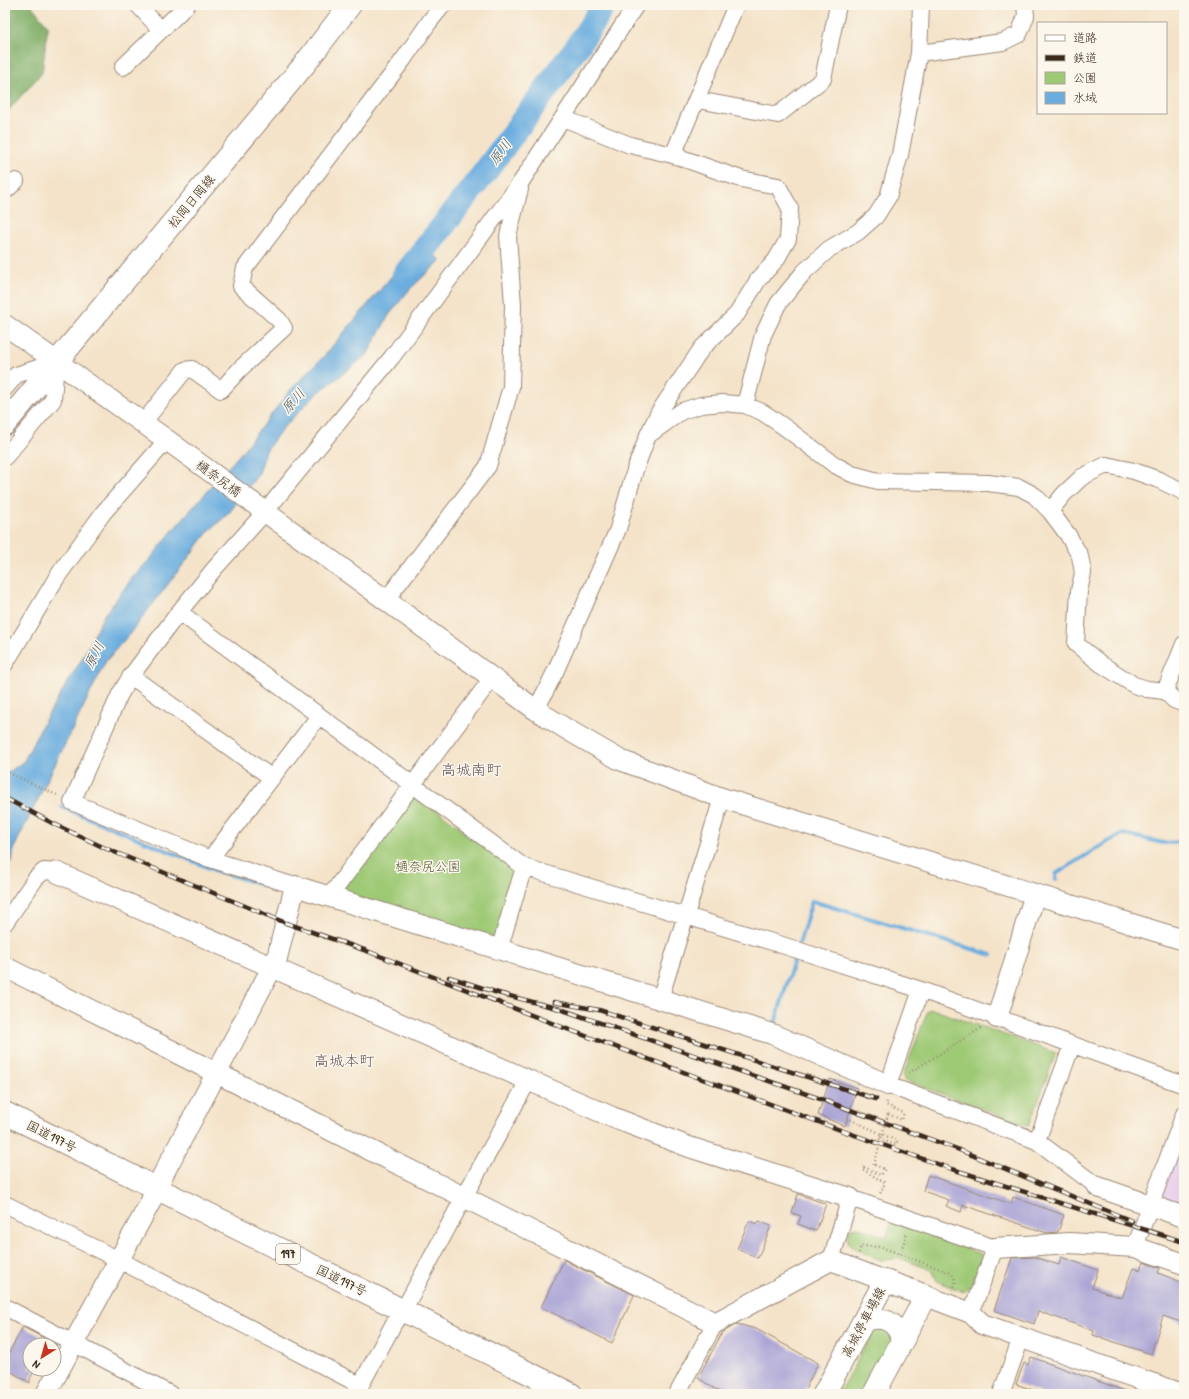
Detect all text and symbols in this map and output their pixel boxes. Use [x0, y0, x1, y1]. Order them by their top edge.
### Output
legend [1037, 22, 1167, 114]
text: 道路 [1073, 29, 1097, 46]
text: 鉄道 [1073, 49, 1097, 66]
text: 公園 [1073, 69, 1097, 86]
text: 水域 [1073, 89, 1097, 106]
water label: 原川 [484, 135, 516, 169]
street label: 松岡日岡線 [163, 170, 219, 232]
water label: 原川 [276, 384, 309, 417]
street label: 樋奈尻橋 [193, 455, 245, 501]
water label: 原川 [79, 638, 108, 672]
district label: 高城南町 [441, 759, 502, 780]
park label: 樋奈尻公園 [395, 857, 461, 875]
district label: 高城本町 [314, 1050, 375, 1071]
street label: 国道197号 [23, 1116, 81, 1156]
road number: 197 [276, 1244, 300, 1264]
street label: 国道197号 [313, 1260, 371, 1300]
street label: 高城停車場線 [837, 1282, 890, 1361]
north arrow [22, 1337, 62, 1377]
text: N [29, 1358, 43, 1372]

